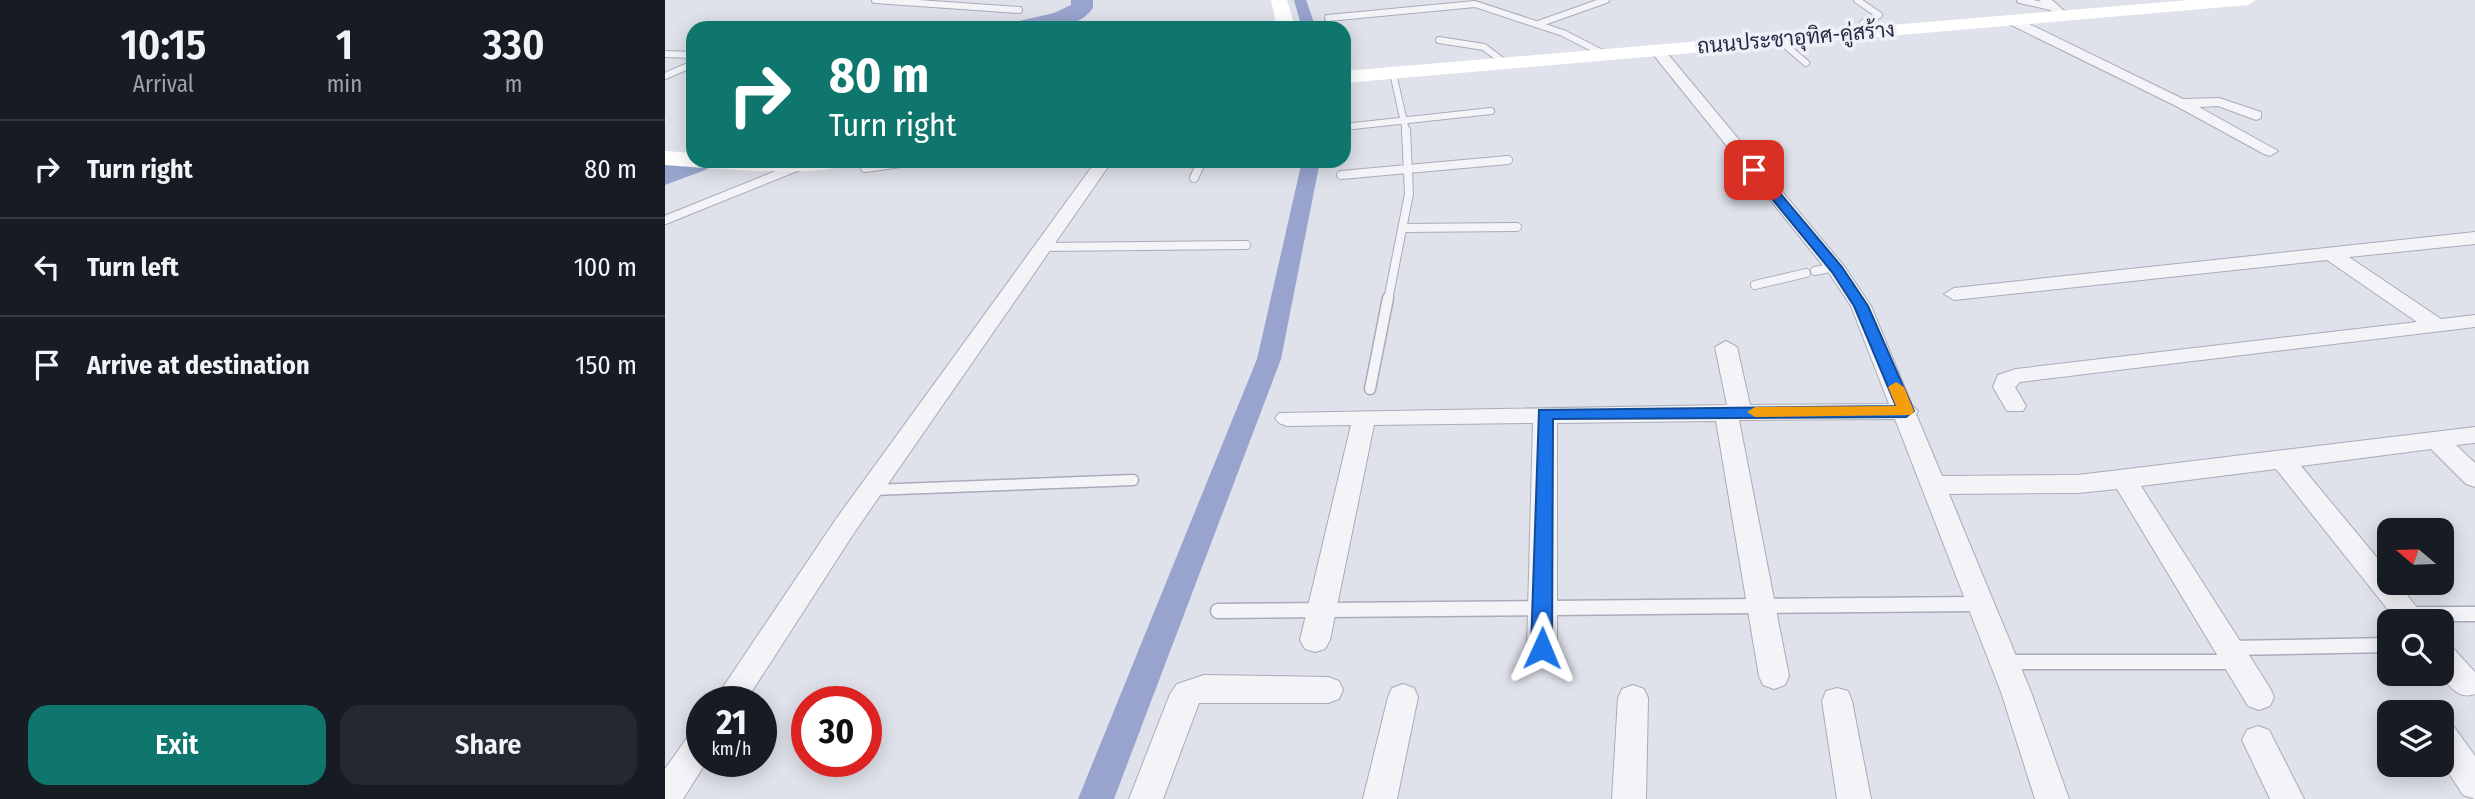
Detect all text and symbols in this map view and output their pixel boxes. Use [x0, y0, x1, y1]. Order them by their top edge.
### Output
street label: ถนนประชาอุทิศ-คู่สร้าง [1696, 16, 1896, 62]
text: 10:15 [120, 20, 206, 70]
text: 1 [336, 20, 353, 70]
text: 330 [483, 20, 545, 70]
text: 80 m [829, 46, 929, 105]
icon: right [714, 49, 805, 140]
text: Arrival [133, 70, 194, 98]
text: min [327, 70, 362, 98]
text: m [505, 70, 522, 98]
text: Turn right [829, 106, 956, 144]
pin [1724, 140, 1784, 200]
icon: right [28, 150, 66, 188]
icon: arrive [1735, 151, 1773, 189]
text: Turn right [87, 154, 193, 185]
text: 80 m [584, 154, 637, 185]
icon: left [28, 248, 66, 286]
text: Turn left [87, 252, 179, 283]
text: 100 m [574, 252, 637, 283]
icon: arrive [28, 346, 66, 384]
text: Arrive at destination [87, 350, 310, 381]
text: 150 m [575, 350, 637, 381]
north arrow [2377, 518, 2453, 595]
map controls [2377, 518, 2454, 777]
button: search [2377, 609, 2454, 686]
position arrow [1505, 611, 1579, 685]
speed limit sign: 30 [791, 686, 882, 777]
button: layers [2377, 700, 2454, 777]
text: 21 [716, 701, 747, 743]
button: Exit [28, 705, 326, 785]
button: Share [340, 705, 637, 785]
text: km/h [711, 738, 752, 760]

